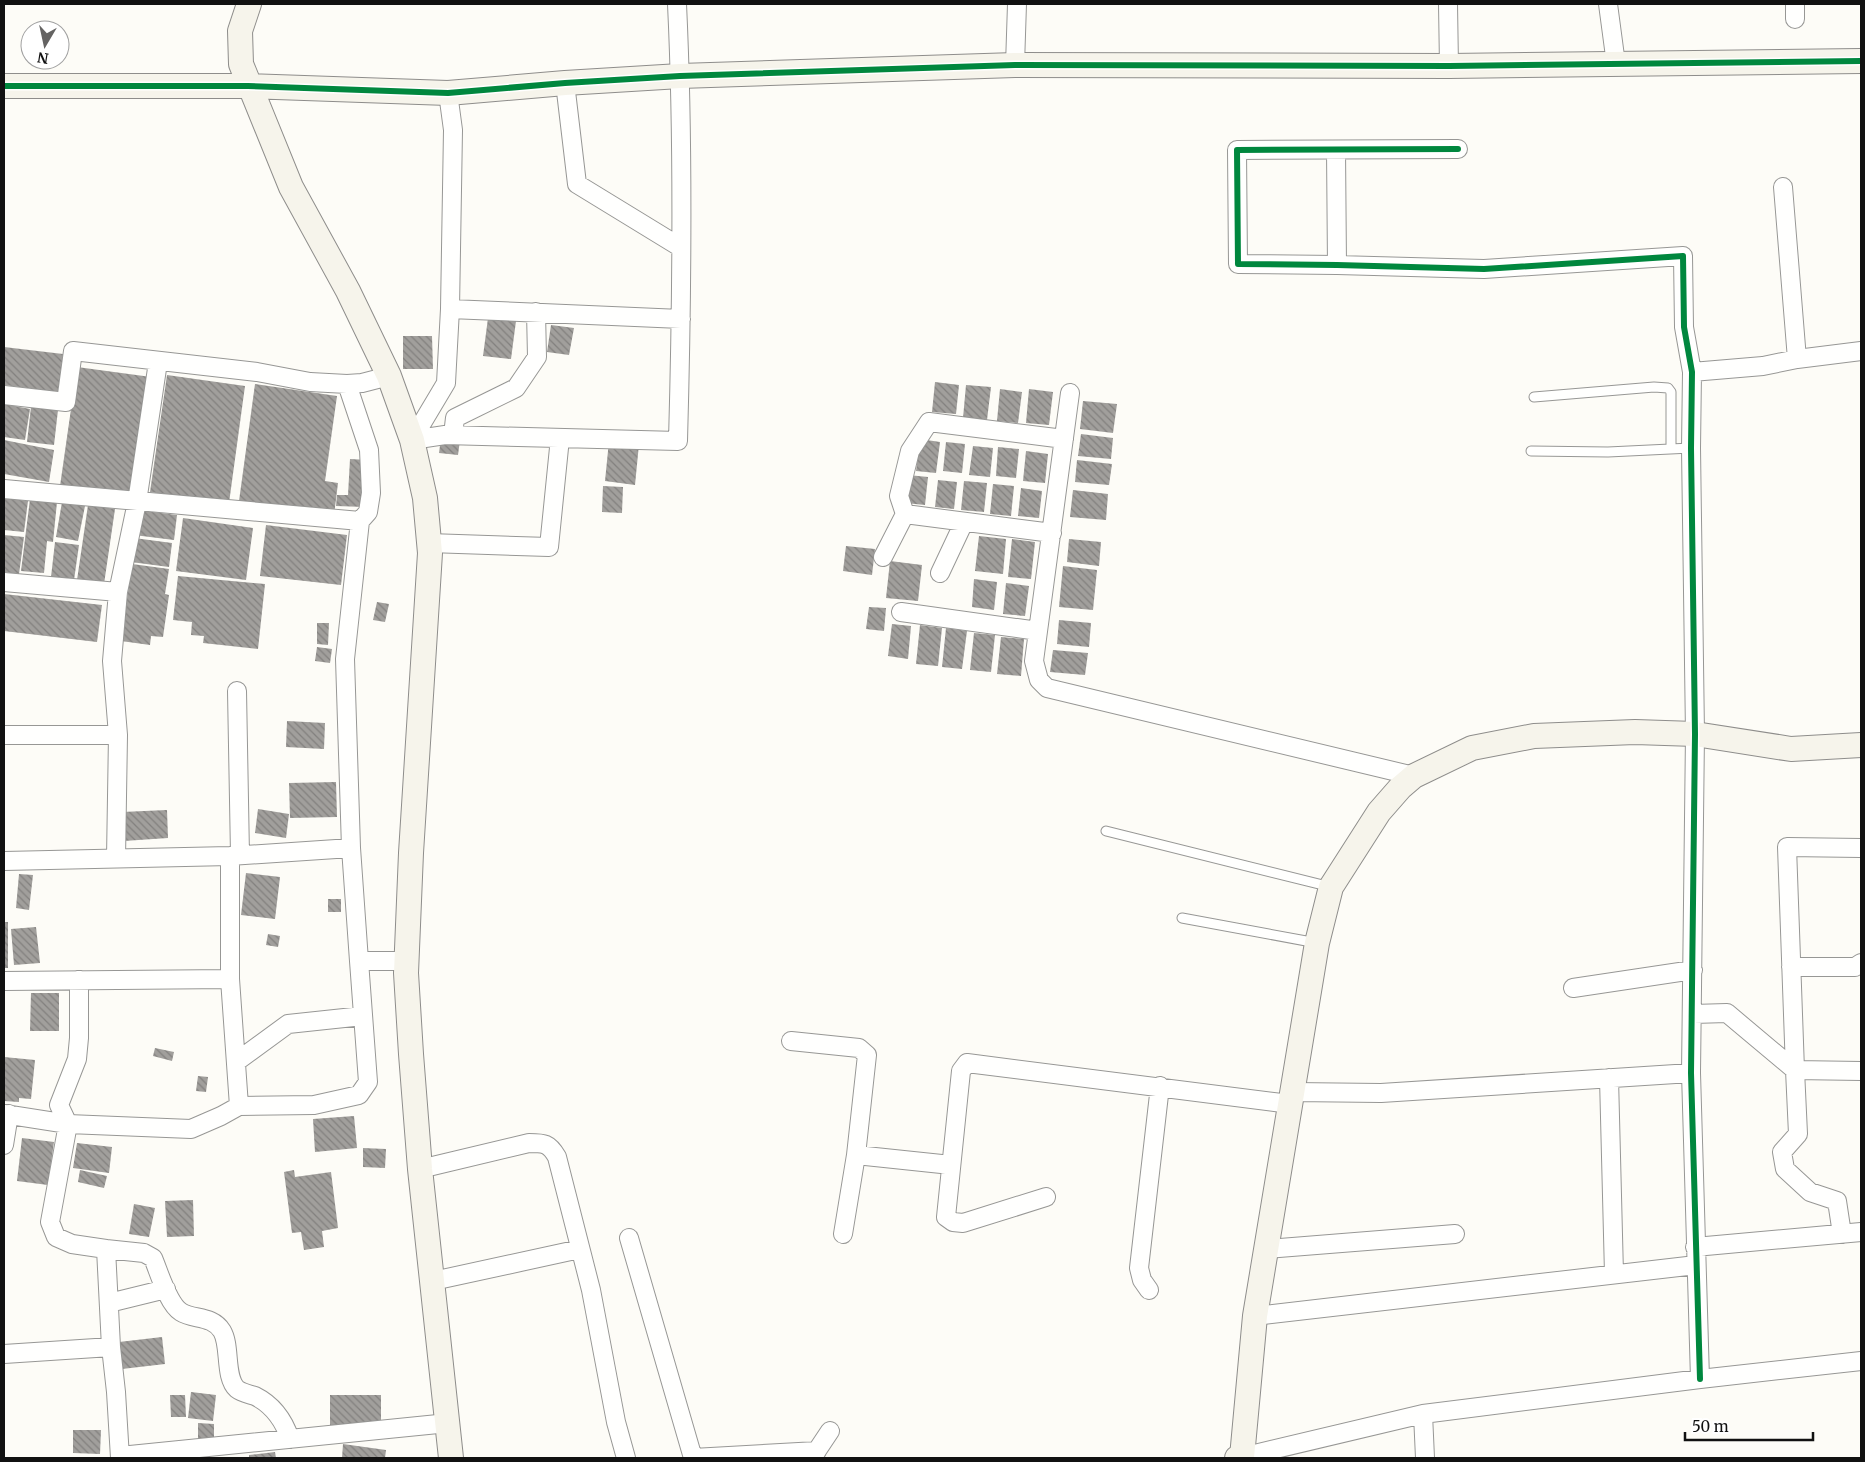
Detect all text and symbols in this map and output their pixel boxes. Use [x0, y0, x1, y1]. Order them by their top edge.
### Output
north arrow [20, 20, 70, 70]
text: N [36, 48, 50, 68]
scale bar [1685, 1410, 1812, 1442]
text: 50 m [1692, 1417, 1729, 1436]

